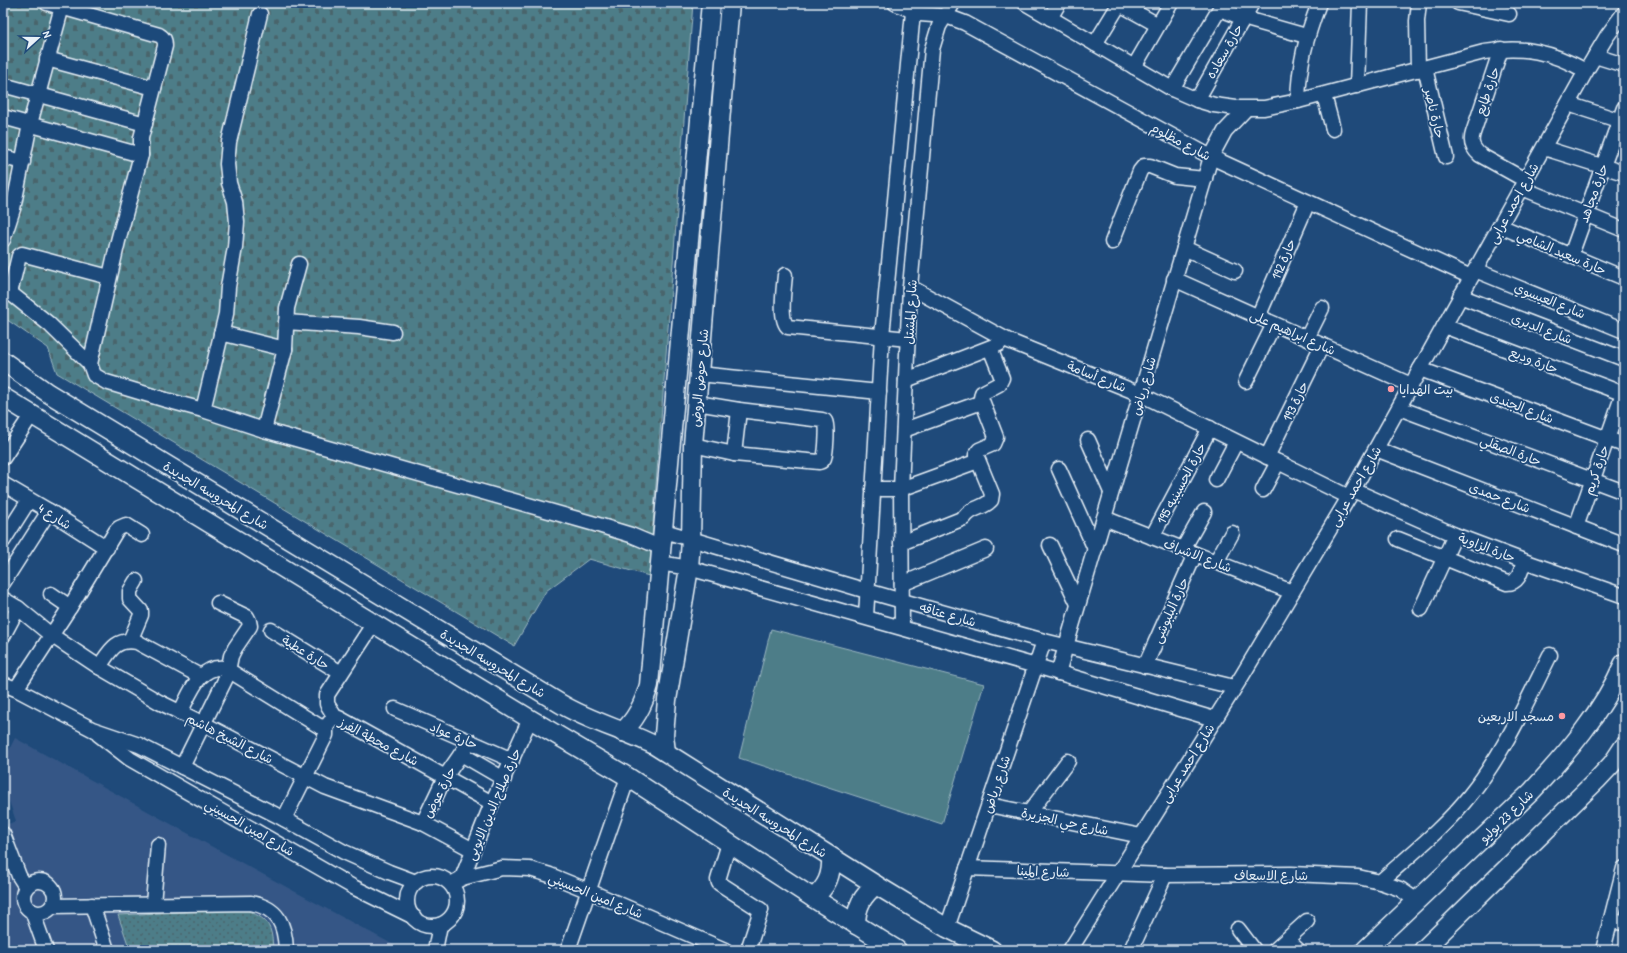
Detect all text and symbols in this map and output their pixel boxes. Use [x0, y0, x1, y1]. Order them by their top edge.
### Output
north arrow [18, 18, 58, 58]
street label: حارة سعاده [1201, 20, 1247, 82]
text: N [40, 29, 55, 40]
street label: حارة طايع [1470, 64, 1506, 118]
street label: حارة ناصر [1420, 85, 1450, 140]
street label: شارع مظلوم [1147, 118, 1214, 166]
street label: شارع احمد عرابى [1483, 159, 1544, 247]
street label: حارة مجاهد [1574, 161, 1612, 225]
street label: حارة سعيد الشامي [1514, 225, 1609, 282]
street label: حارة 192 [1266, 236, 1300, 282]
street label: شارع العيسوي [1511, 278, 1588, 323]
street label: شارع المشتل [899, 279, 922, 345]
street label: شارع ابراهيم على [1247, 305, 1339, 361]
street label: شارع الديرى [1509, 308, 1575, 349]
street label: شارع حوض الروض [686, 328, 713, 428]
street label: حارة وديع [1506, 342, 1561, 379]
street label: شارع رياض [1126, 355, 1161, 418]
street label: شارع أسامة [1064, 356, 1129, 397]
street label: حارة 193 [1278, 378, 1312, 424]
place label: بيت الهدايا [1399, 380, 1453, 398]
marker: بيت الهدايا [1386, 384, 1396, 394]
street label: شارع الجندى [1487, 387, 1556, 428]
street label: حارة الصقلي [1477, 430, 1544, 473]
street label: حارة الحسينيه 195 [1152, 439, 1210, 527]
street label: حارة كريم [1579, 442, 1615, 498]
street label: شارع احمد عرابى [1325, 443, 1386, 530]
street label: شارع المحروسه الجديدة [159, 456, 272, 534]
street label: شارع حمدى [1466, 477, 1533, 518]
street label: شارع 4 [34, 499, 75, 534]
street label: حارة الزاوية [1456, 528, 1518, 566]
street label: شارع الاشراف [1161, 534, 1235, 577]
street label: حارة البلبوشى [1147, 574, 1194, 646]
street label: شارع عتاقه [917, 597, 978, 632]
street label: شارع المحروسه الجديدة [436, 624, 549, 702]
street label: حارة عطية [279, 630, 333, 674]
place label: مسجد الاربعين [1478, 707, 1554, 725]
street label: شارع الشيخ هاشم [182, 708, 277, 769]
marker: مسجد الاربعين [1557, 711, 1567, 721]
street label: شارع محطة الفرز [335, 712, 422, 770]
street label: حارة عواد [427, 717, 481, 753]
street label: شارع احمد عرابى [1156, 720, 1219, 806]
street label: حارة صلاح الدين الايوبى [461, 745, 526, 863]
street label: شارع رياض [978, 753, 1015, 816]
street label: حارة عوض [418, 763, 460, 821]
street label: شارع المحروسه الجديدة [719, 783, 831, 862]
street label: شارع 23 يوليو [1474, 786, 1538, 848]
street label: شارع امين الحسيني [201, 794, 298, 862]
street label: شارع حي الجزيرة [1019, 803, 1110, 842]
street label: شارع المينا [1016, 861, 1070, 882]
street label: شارع الاسعاف [1234, 866, 1308, 885]
street label: شارع امين الحسيني [545, 868, 646, 925]

